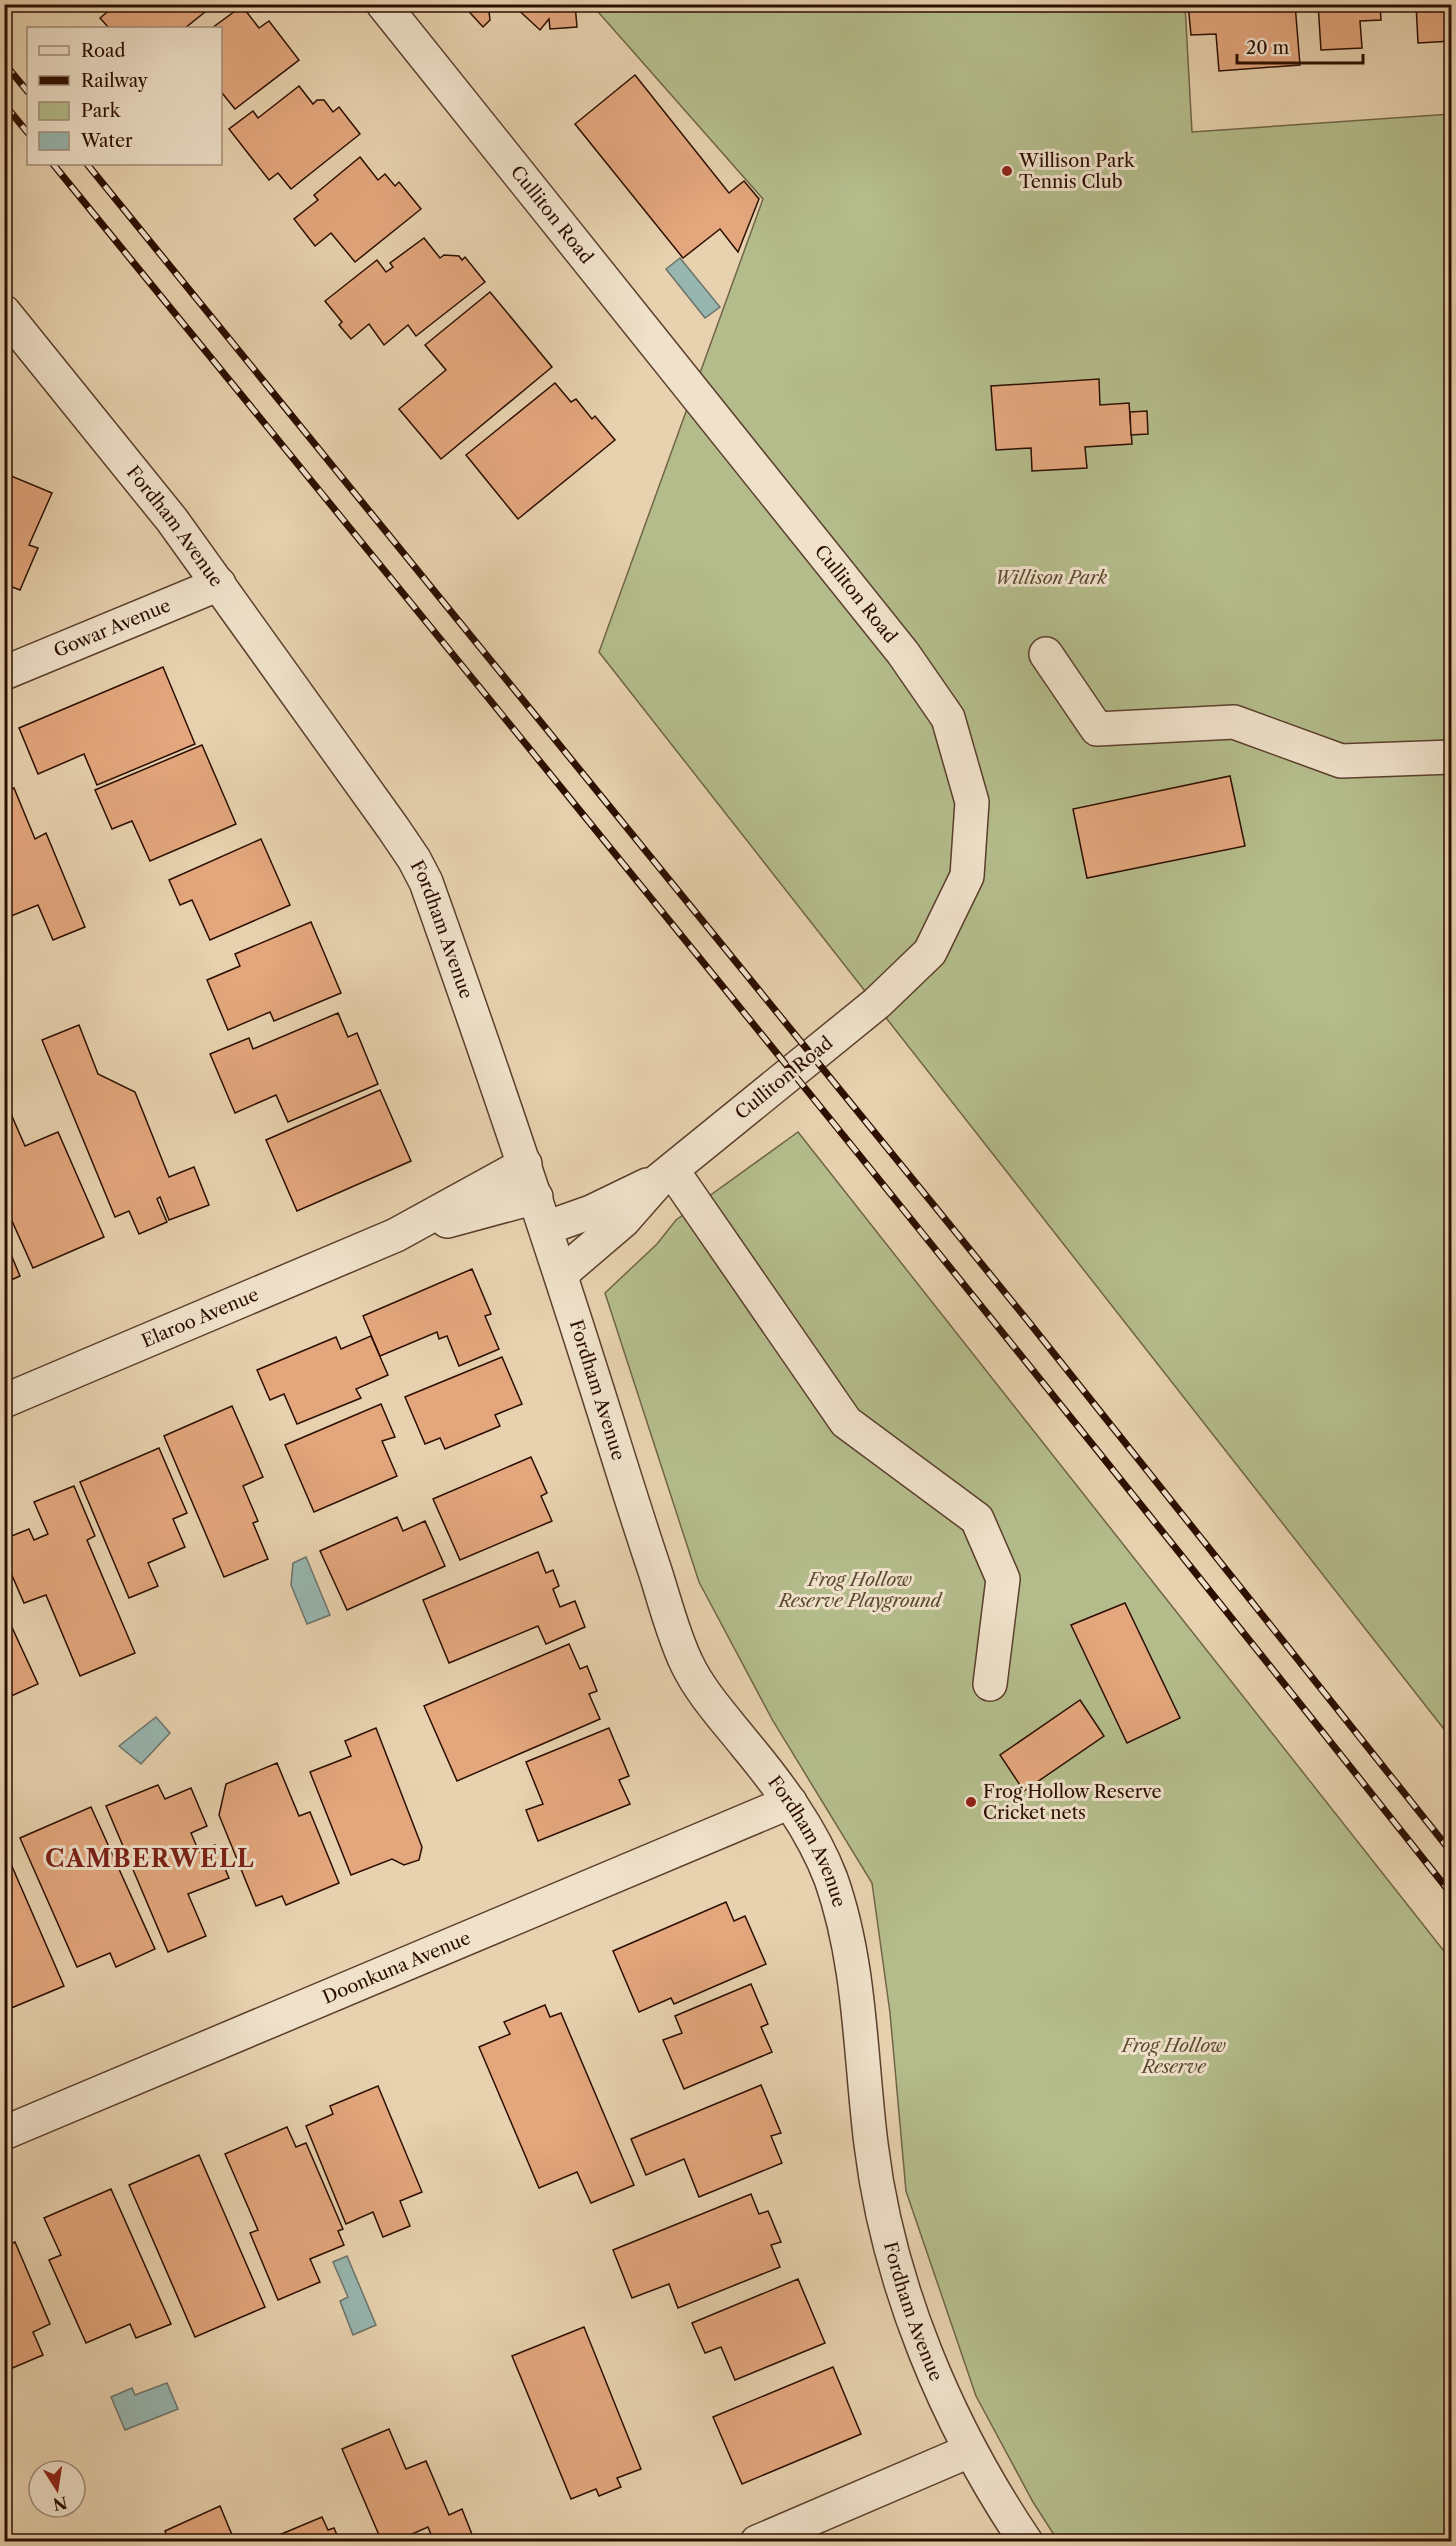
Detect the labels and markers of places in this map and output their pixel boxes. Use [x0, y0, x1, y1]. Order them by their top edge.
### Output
place label: Willison Park Tennis Club [1018, 150, 1136, 193]
marker: Willison Park Tennis Club [1000, 164, 1014, 178]
place label: Frog Hollow Reserve Cricket nets [983, 1781, 1162, 1824]
marker: Frog Hollow Reserve Cricket nets [964, 1795, 978, 1809]

